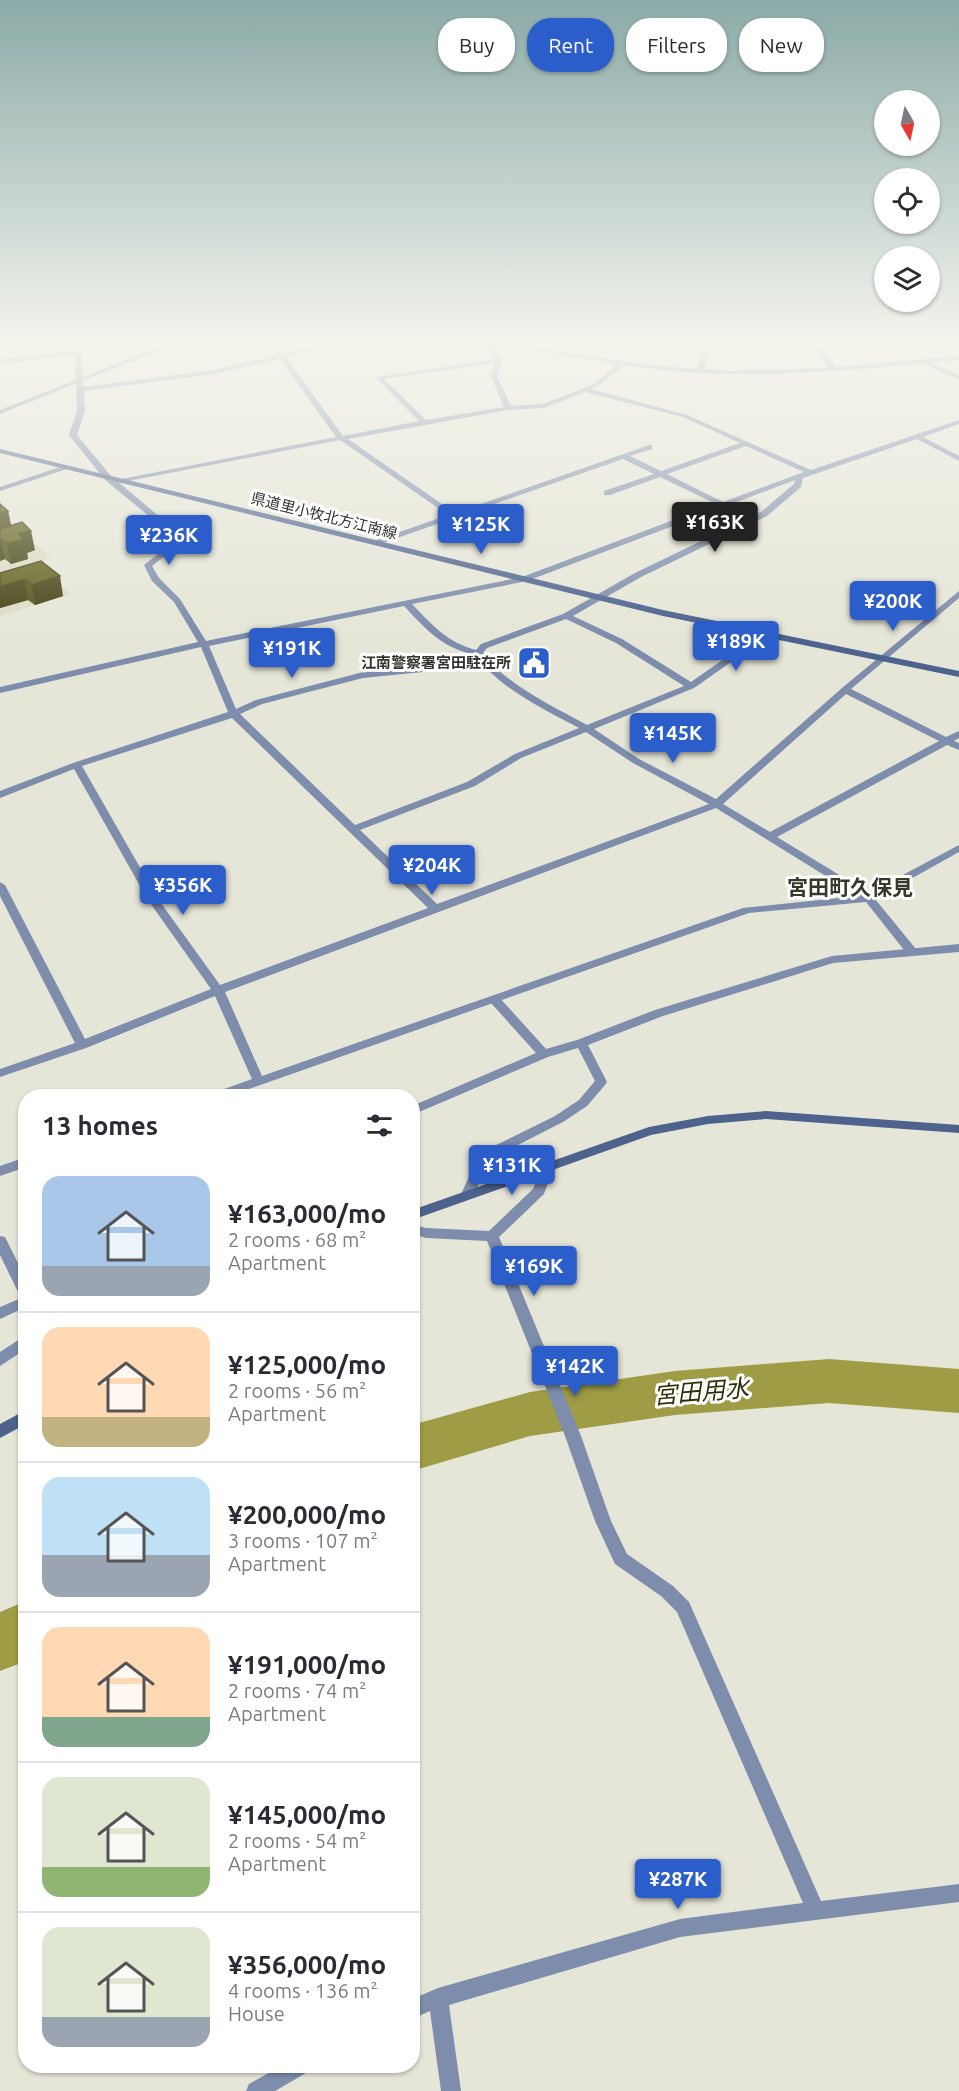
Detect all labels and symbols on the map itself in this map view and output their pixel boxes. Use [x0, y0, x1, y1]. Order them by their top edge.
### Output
north arrow [874, 90, 940, 156]
street label: 県道里小牧北方江南線 [249, 489, 399, 542]
pin: ¥163K [673, 502, 757, 553]
pin: ¥125K [439, 504, 523, 555]
pin: ¥236K [127, 515, 211, 566]
pin: ¥200K [851, 581, 935, 632]
pin: ¥189K [694, 621, 778, 672]
pin: ¥191K [250, 628, 334, 679]
public building icon: 江南警察署宮田駐在所 [516, 645, 552, 681]
place label: 江南警察署宮田駐在所 [361, 654, 511, 671]
pin: ¥145K [631, 713, 715, 764]
pin: ¥204K [390, 845, 474, 896]
pin: ¥356K [141, 865, 225, 916]
district label: 宮田町久保見 [787, 875, 913, 899]
pin: ¥131K [470, 1145, 554, 1196]
pin: ¥169K [492, 1246, 576, 1297]
pin: ¥142K [533, 1346, 617, 1397]
water label: 宮田用水 [652, 1374, 753, 1409]
pin: ¥287K [636, 1859, 720, 1910]

